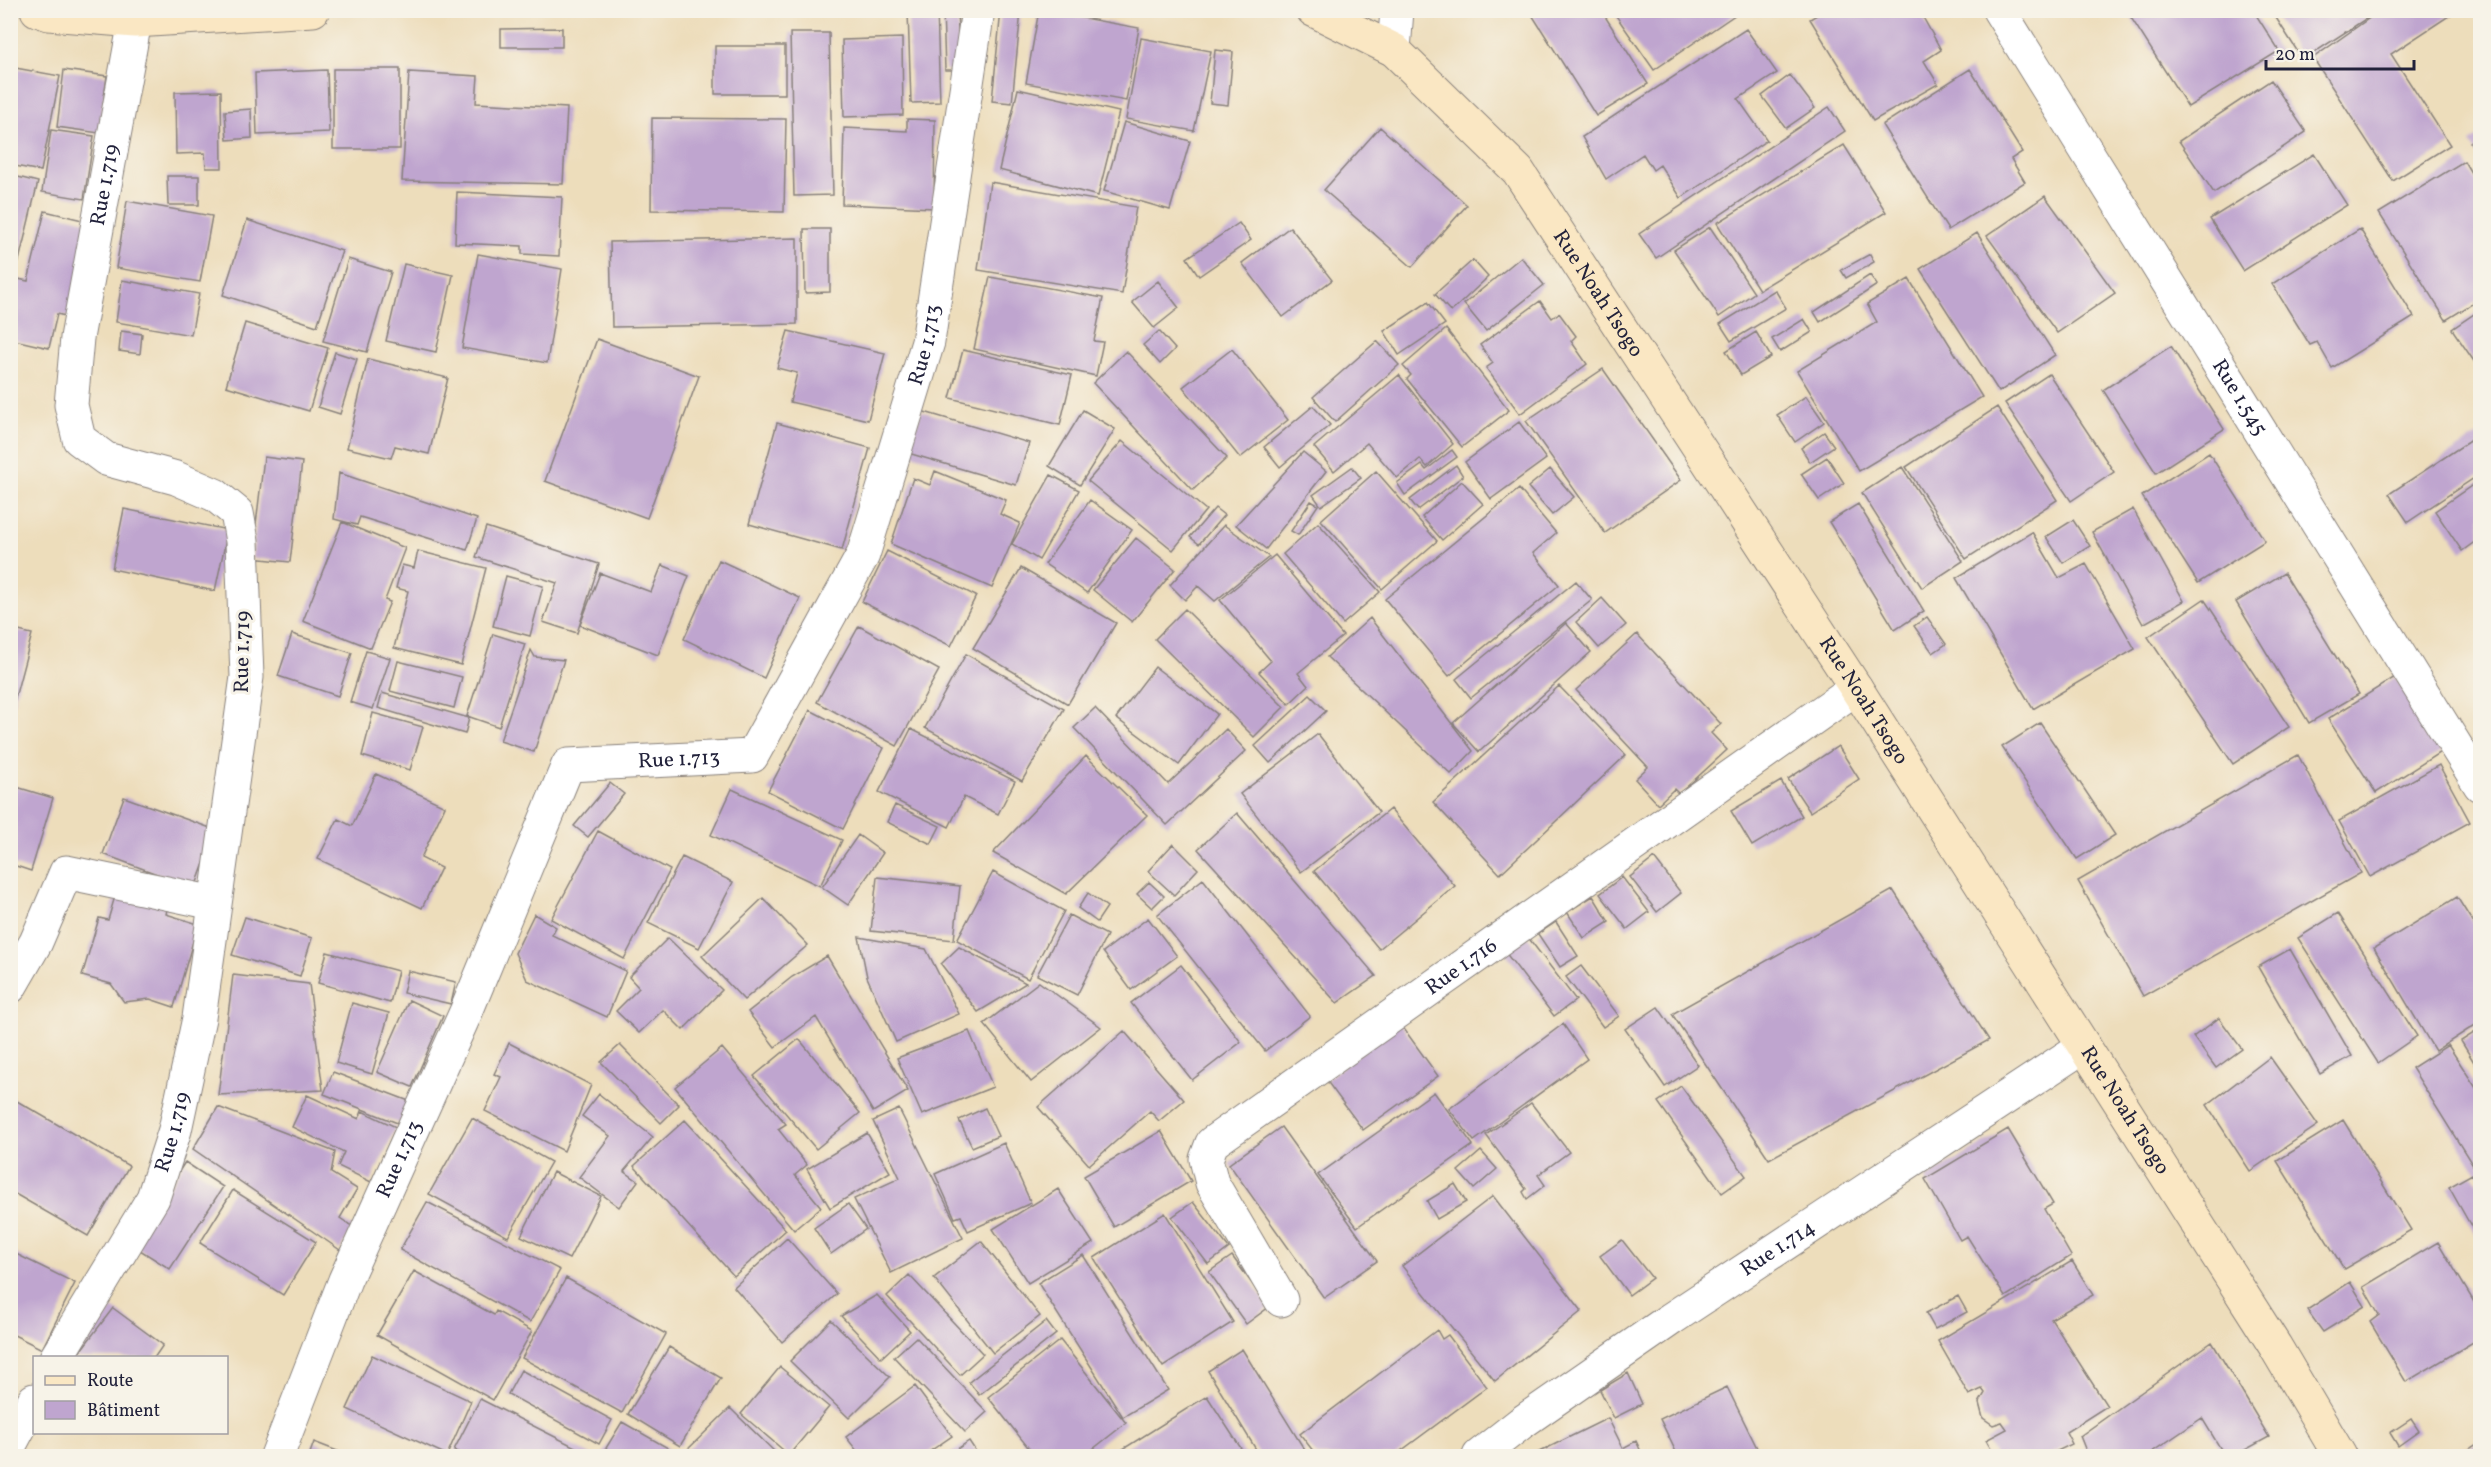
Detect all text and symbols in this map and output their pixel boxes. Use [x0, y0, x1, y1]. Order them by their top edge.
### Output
scale bar [2266, 33, 2414, 71]
text: 20 m [2275, 43, 2315, 68]
street label: Rue 1.719 [83, 142, 127, 228]
street label: Rue Noah Tsogo [1546, 224, 1651, 363]
street label: Rue 1.713 [901, 303, 948, 389]
street label: Rue 1.545 [2205, 354, 2274, 441]
street label: Rue 1.719 [228, 611, 258, 693]
street label: Rue Noah Tsogo [1812, 631, 1916, 770]
street label: Rue 1.713 [637, 743, 721, 776]
street label: Rue 1.716 [1419, 931, 1503, 1002]
street label: Rue Noah Tsogo [2073, 1041, 2177, 1180]
street label: Rue 1.719 [148, 1089, 197, 1176]
street label: Rue 1.713 [369, 1116, 430, 1203]
street label: Rue 1.714 [1735, 1213, 1821, 1284]
legend [33, 1356, 228, 1434]
text: Route [87, 1369, 133, 1394]
text: Bâtiment [87, 1399, 160, 1424]

